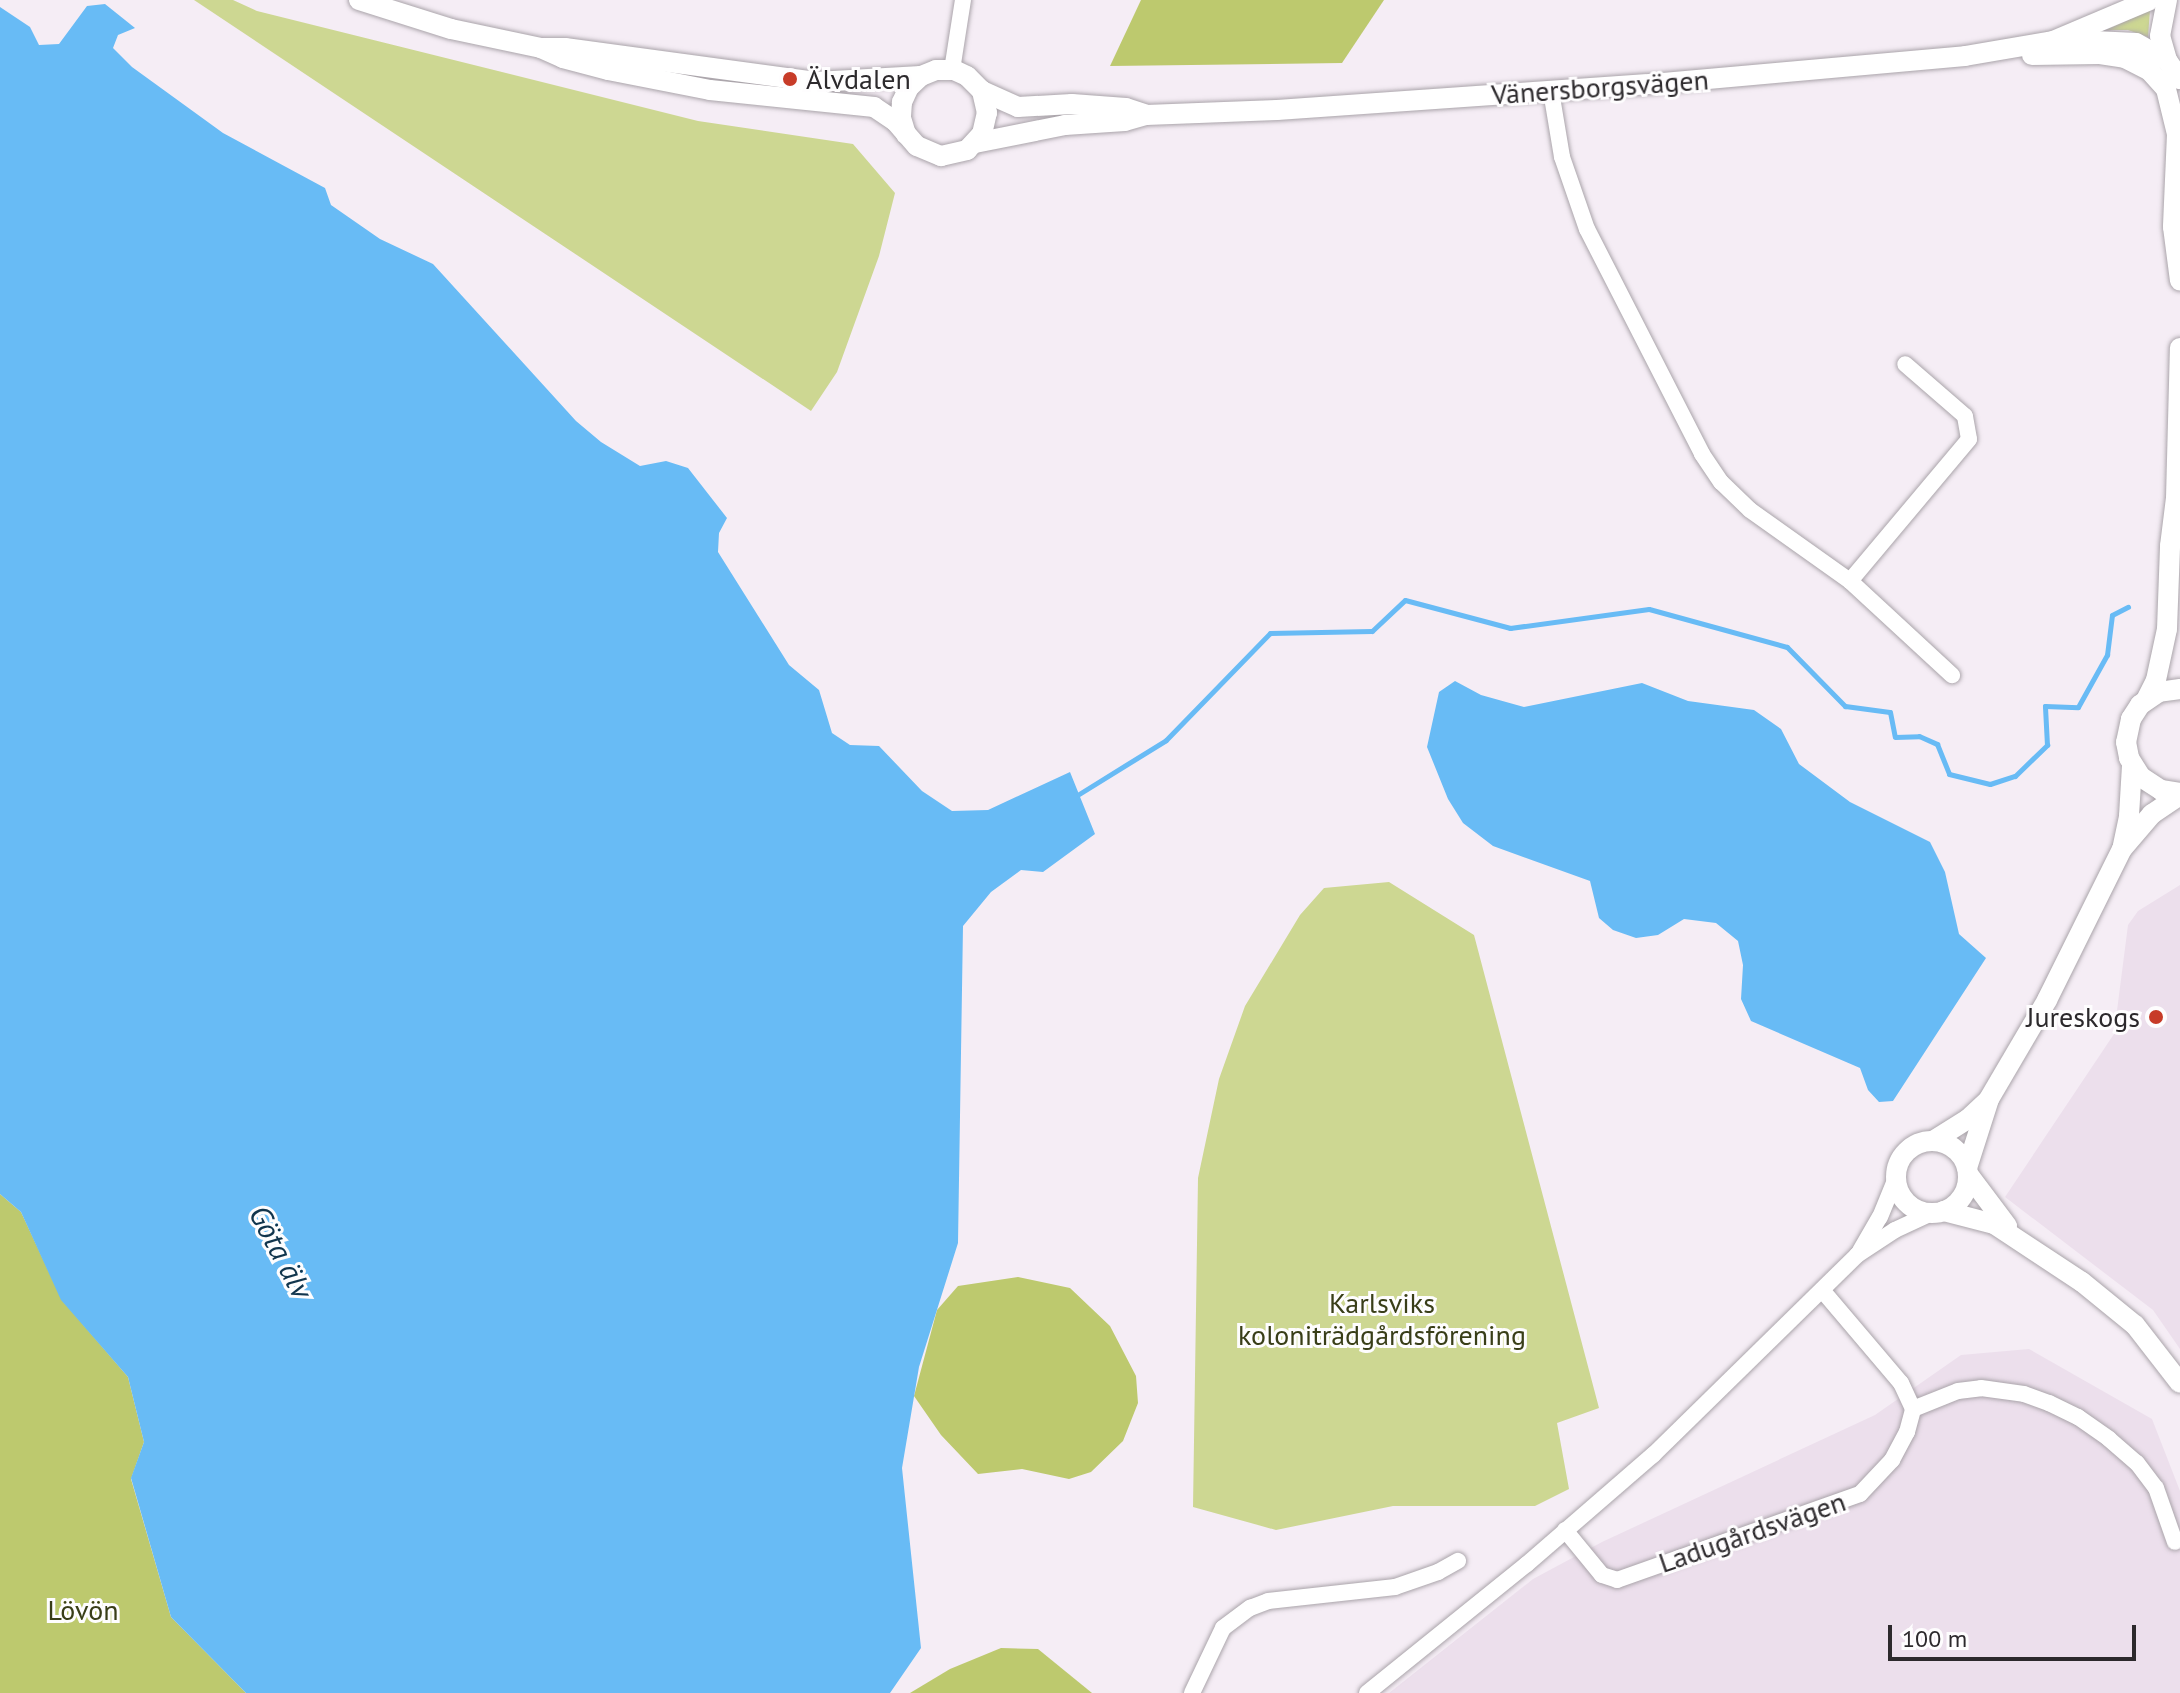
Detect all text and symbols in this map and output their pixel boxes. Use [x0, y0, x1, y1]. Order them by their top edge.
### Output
place label: Älvdalen [806, 62, 911, 96]
street label: Vänersborgsvägen [1490, 63, 1710, 111]
marker: Älvdalen [781, 70, 799, 88]
place label: Jureskogs [2026, 1000, 2140, 1034]
marker: Jureskogs [2147, 1008, 2165, 1026]
water label: Göta älv [242, 1199, 320, 1305]
park label: Karlsviks koloniträdgårdsförening [1238, 1286, 1526, 1352]
street label: Ladugårdsvägen [1654, 1484, 1850, 1580]
park label: Lövön [47, 1593, 119, 1627]
scale bar [1892, 1609, 2140, 1659]
text: 100 m [1902, 1623, 1967, 1654]

